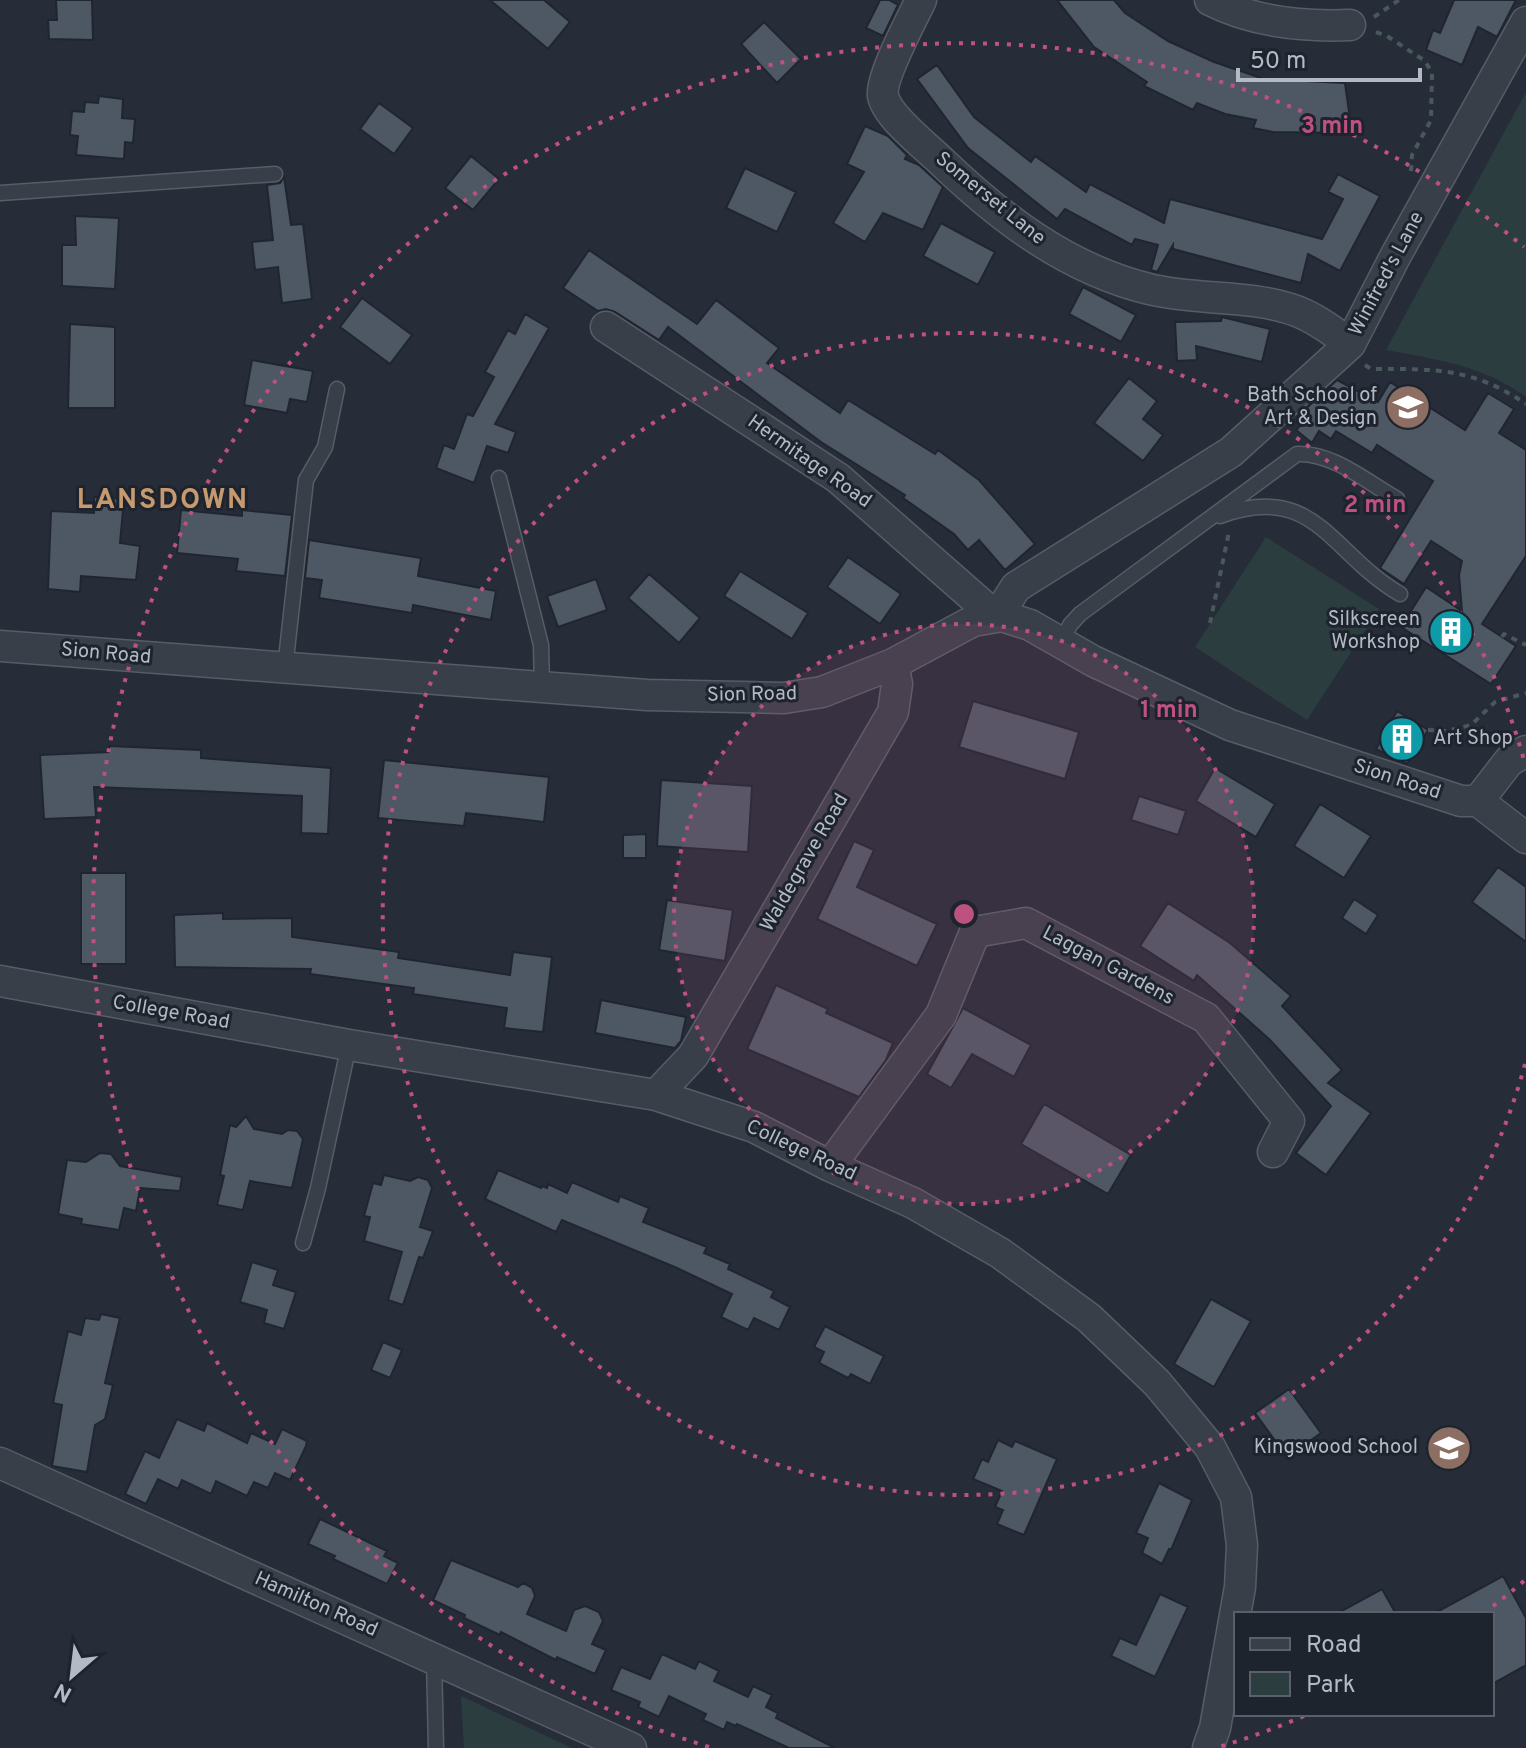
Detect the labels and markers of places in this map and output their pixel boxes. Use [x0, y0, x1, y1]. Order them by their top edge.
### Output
place label: Bath School of Art & Design [1247, 383, 1377, 432]
school or university icon: Bath School of Art & Design [1384, 383, 1432, 431]
place label: Silkscreen Workshop [1328, 607, 1420, 656]
building icon: Silkscreen Workshop [1427, 608, 1475, 656]
building icon: Art Shop [1378, 715, 1426, 763]
place label: Art Shop [1433, 726, 1513, 752]
centre of rings [950, 900, 978, 928]
school or university icon: Kingswood School [1425, 1424, 1473, 1472]
place label: Kingswood School [1254, 1435, 1418, 1461]

